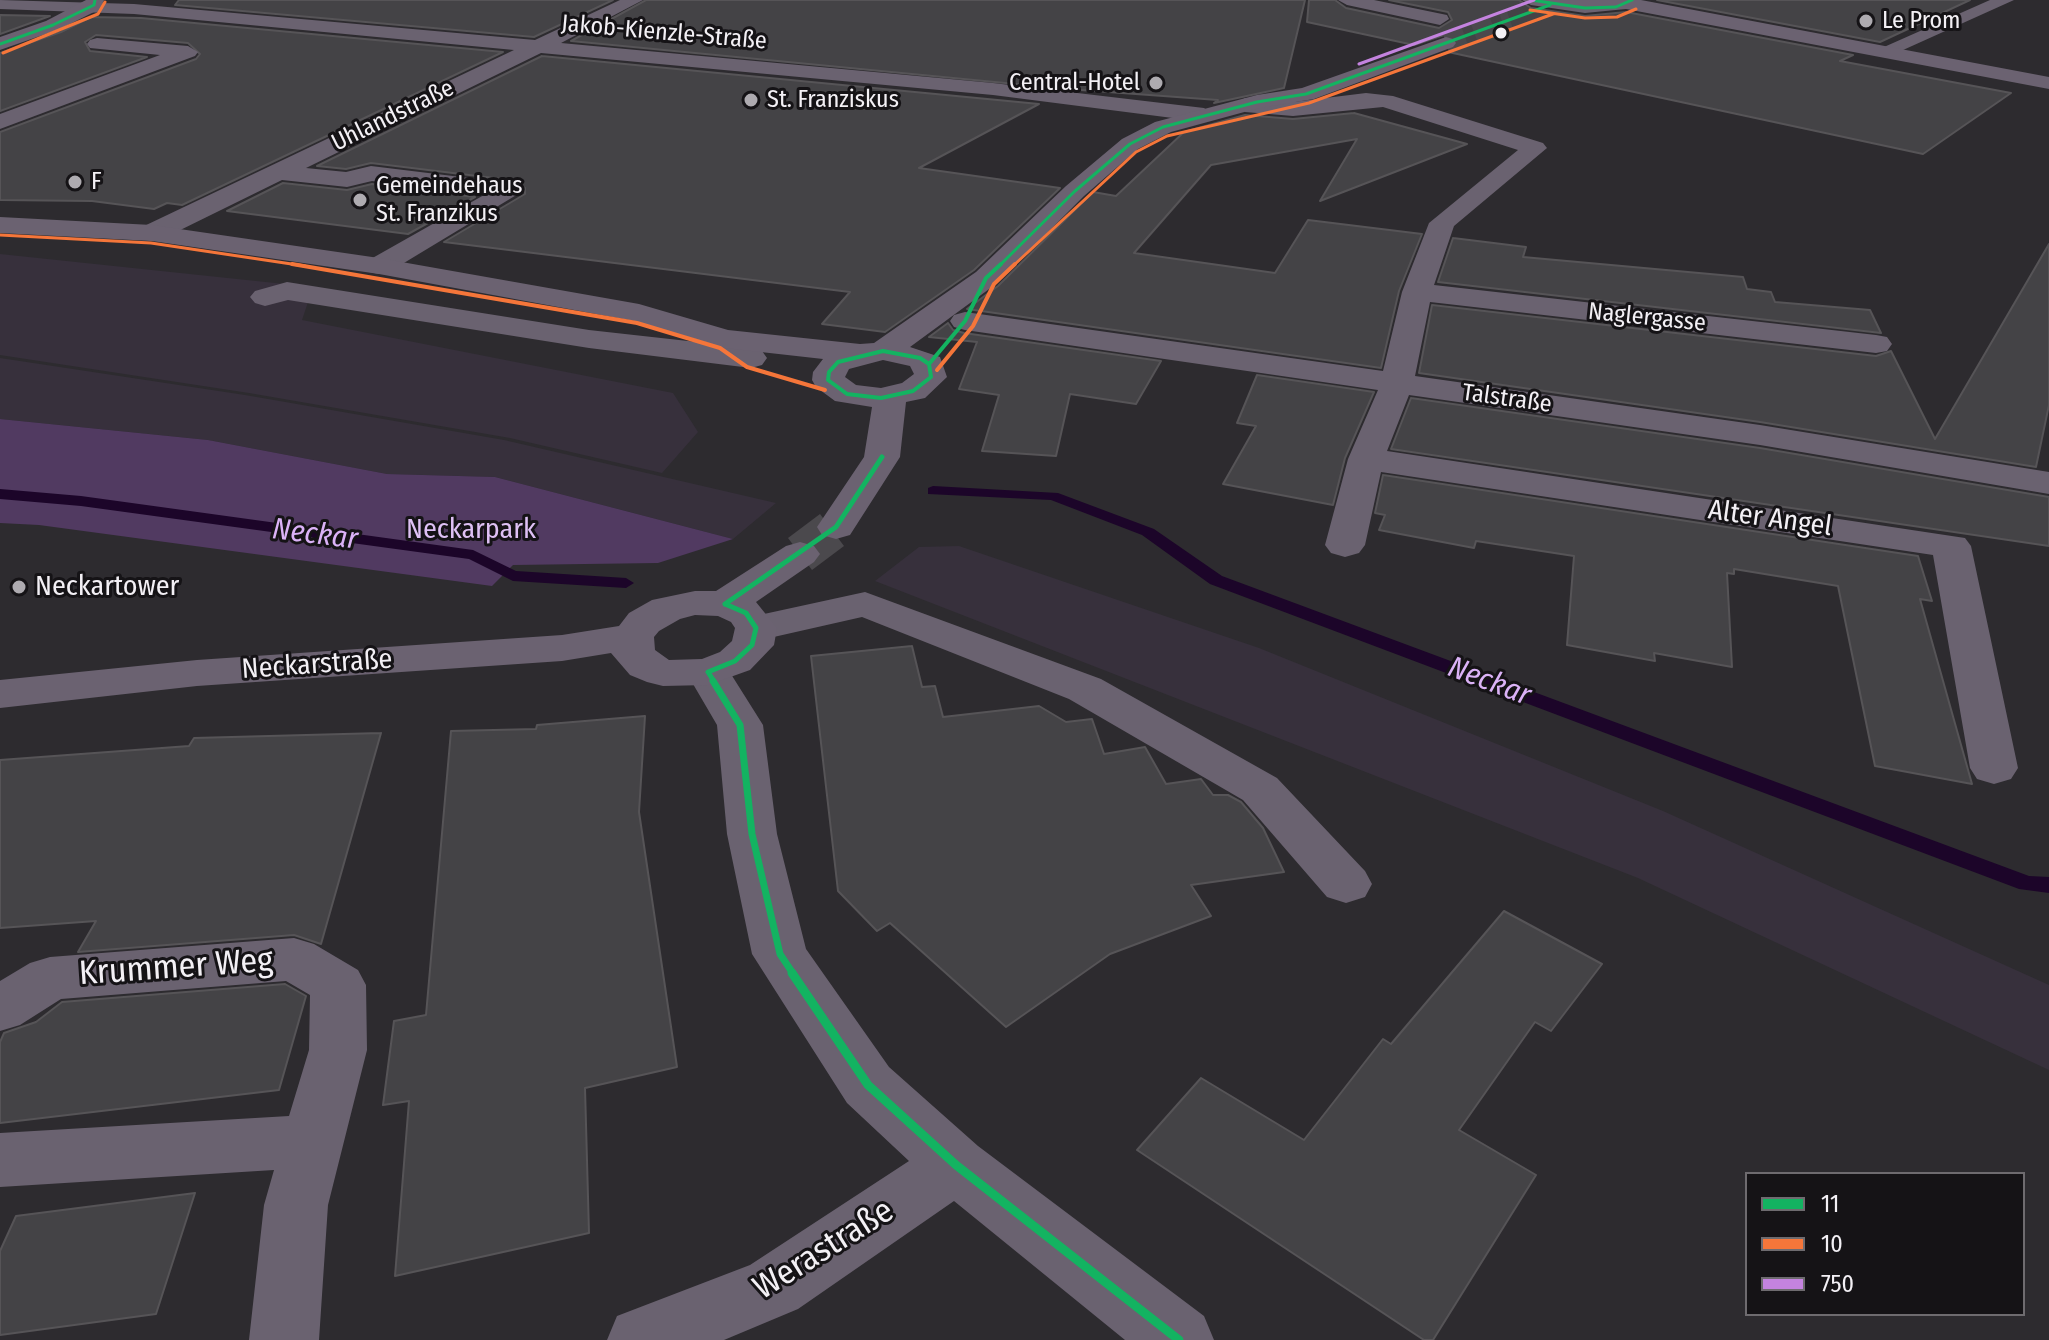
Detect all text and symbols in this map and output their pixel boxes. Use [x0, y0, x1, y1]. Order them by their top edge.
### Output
place label: Le Prom [1882, 7, 1960, 35]
street label: Jakob-Kienzle-Straße [560, 10, 768, 56]
marker: Le Prom [1857, 12, 1875, 30]
unlabelled marker [1493, 25, 1509, 41]
place label: Central-Hotel [1009, 69, 1140, 97]
street label: Uhlandstraße [327, 74, 459, 158]
marker: Central-Hotel [1147, 74, 1165, 92]
place label: St. Franziskus [767, 86, 899, 114]
marker: St. Franziskus [742, 91, 760, 109]
place label: F [91, 168, 102, 196]
place label: Gemeindehaus St. Franzikus [376, 172, 523, 228]
marker: F [66, 173, 84, 191]
marker: Gemeindehaus St. Franzikus [351, 191, 369, 209]
street label: Naglergasse [1587, 298, 1707, 338]
street label: Talstraße [1460, 378, 1554, 420]
street label: Alter Angel [1706, 494, 1834, 544]
water label: Neckar [270, 512, 360, 558]
park label: Neckarpark [406, 513, 536, 547]
place label: Neckartower [35, 570, 179, 604]
marker: Neckartower [10, 578, 28, 596]
street label: Neckarstraße [240, 643, 394, 687]
water label: Neckar [1442, 650, 1536, 714]
street label: Krummer Weg [78, 941, 274, 995]
legend [1745, 1172, 2025, 1316]
text: 11 [1821, 1190, 1839, 1218]
street label: Werastraße [747, 1191, 901, 1309]
text: 10 [1821, 1230, 1843, 1258]
text: 750 [1821, 1270, 1854, 1298]

